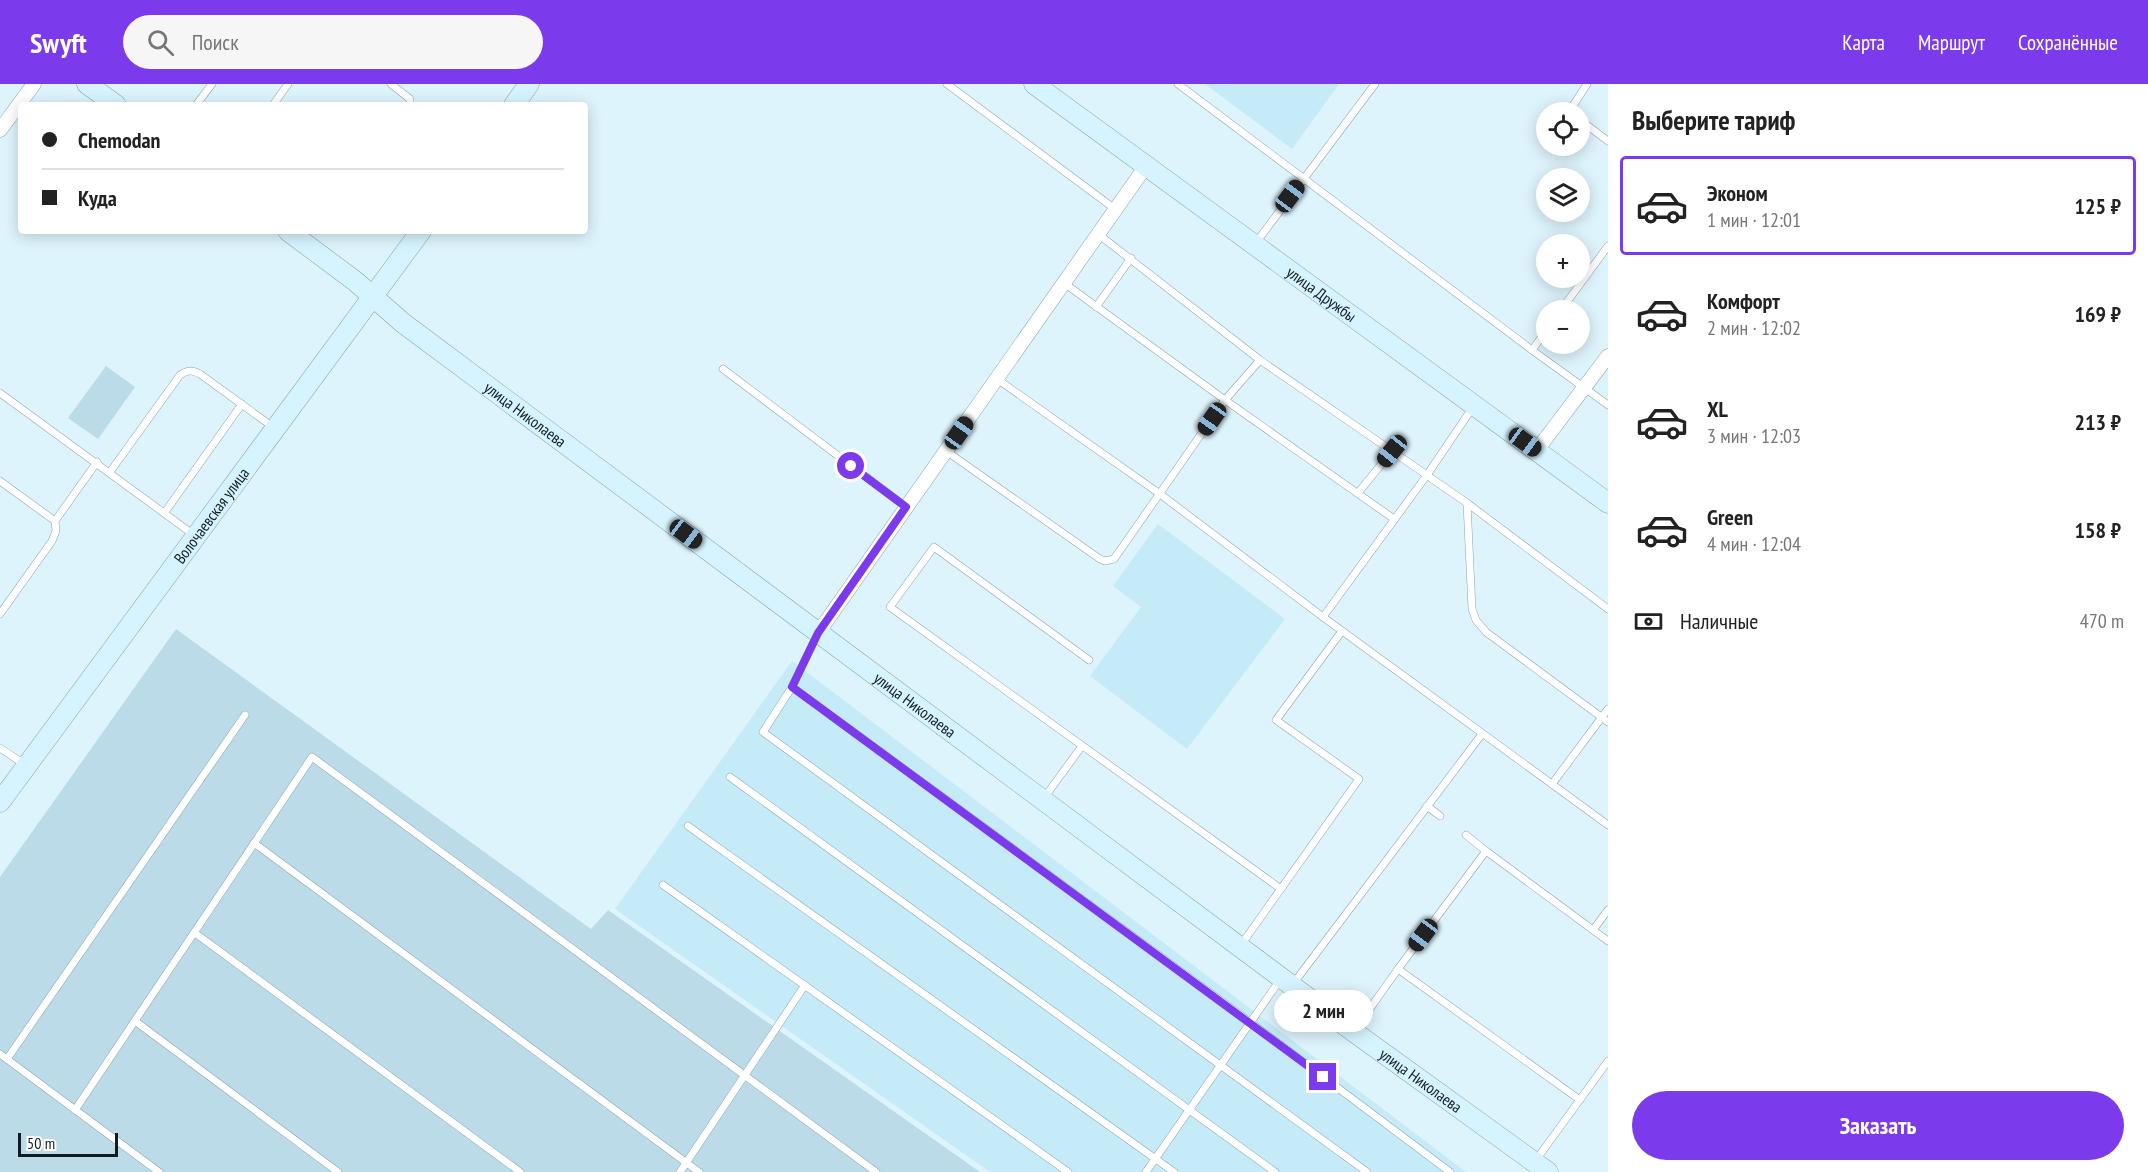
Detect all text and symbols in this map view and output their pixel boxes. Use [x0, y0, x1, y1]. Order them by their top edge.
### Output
search box [123, 15, 543, 69]
text: Swyft [30, 24, 87, 61]
icon: search [144, 26, 177, 59]
text: Поиск [192, 28, 239, 56]
text: Карта [1842, 29, 1885, 56]
text: Маршрут [1918, 29, 1985, 56]
text: Сохранённые [2018, 29, 2118, 56]
map controls [1536, 102, 1590, 354]
button: locate [1536, 102, 1590, 156]
text: Выберите тариф [1632, 103, 1795, 137]
text: Chemodan [78, 126, 160, 154]
button: layers [1536, 168, 1590, 222]
car [1272, 176, 1308, 216]
icon: car [1635, 179, 1689, 233]
text: Эконом [1707, 179, 1768, 207]
text: Куда [78, 184, 117, 212]
text: 125 ₽ [2074, 192, 2121, 220]
text: 1 мин · 12:01 [1707, 207, 1801, 233]
button: + [1536, 234, 1590, 288]
street label: улица Дружбы [1283, 262, 1360, 326]
icon: car [1635, 287, 1689, 341]
text: Комфорт [1707, 287, 1780, 315]
button: − [1536, 300, 1590, 354]
text: 169 ₽ [2074, 300, 2121, 328]
text: 2 мин · 12:02 [1707, 315, 1801, 341]
street label: улица Николаева [480, 377, 570, 451]
icon: car [1635, 395, 1689, 449]
text: XL [1707, 395, 1728, 423]
car [1194, 399, 1230, 439]
text: 213 ₽ [2074, 408, 2121, 436]
car [941, 413, 977, 453]
text: 3 мин · 12:03 [1707, 423, 1801, 449]
car [1505, 424, 1545, 460]
car [1374, 431, 1410, 471]
route start [837, 452, 864, 479]
street label: Волочаевская улица [169, 463, 253, 567]
icon: car [1635, 503, 1689, 557]
text: Green [1707, 503, 1753, 531]
car [666, 516, 706, 552]
text: 158 ₽ [2074, 516, 2121, 544]
text: 4 мин · 12:04 [1707, 531, 1801, 557]
icon: cash [1632, 605, 1665, 638]
text: Наличные [1680, 607, 1758, 635]
text: 470 m [2080, 608, 2124, 634]
street label: улица Николаева [870, 668, 960, 742]
car [1405, 915, 1441, 955]
callout: 2 мин [1274, 990, 1372, 1032]
text: 2 мин [1302, 998, 1345, 1024]
street label: улица Николаева [1376, 1044, 1466, 1117]
route end [1309, 1063, 1336, 1090]
button: Заказать [1632, 1091, 2124, 1160]
scale bar [18, 1130, 118, 1158]
text: 50 m [27, 1133, 55, 1153]

